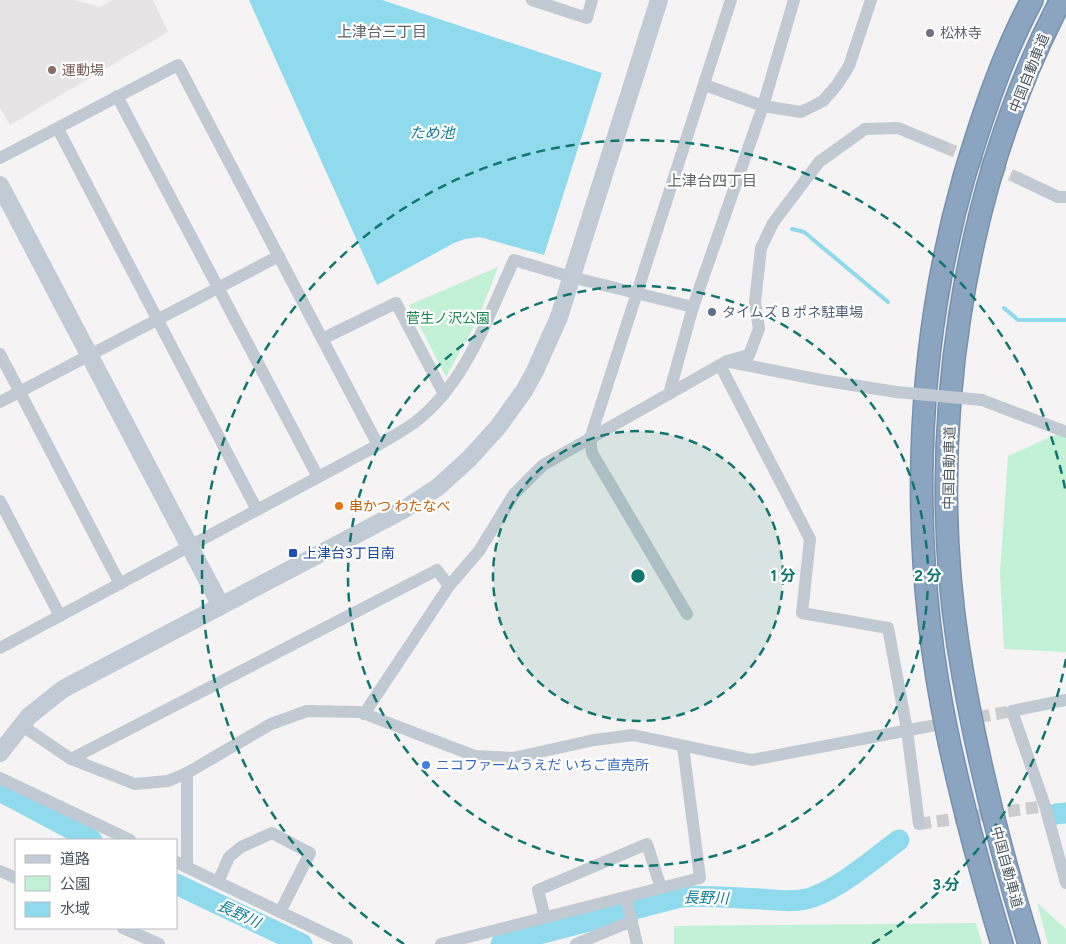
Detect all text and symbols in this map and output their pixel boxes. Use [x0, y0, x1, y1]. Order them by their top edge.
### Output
district label: 上津台三丁目 [337, 23, 427, 41]
place label: 松林寺 [940, 25, 982, 42]
marker: 松林寺 [924, 27, 936, 39]
street label: 中国自動車道 [1006, 31, 1053, 115]
place label: 運動場 [62, 62, 104, 79]
marker: 運動場 [46, 64, 58, 76]
water label: ため池 [409, 124, 456, 142]
district label: 上津台四丁目 [667, 172, 757, 190]
place label: タイムズ B ポネ駐車場 [722, 304, 863, 321]
marker: タイムズ B ポネ駐車場 [706, 306, 718, 318]
park label: 菅生ノ沢公園 [406, 310, 490, 327]
street label: 中国自動車道 [940, 426, 959, 510]
place label: 串かつ わたなべ [349, 498, 450, 515]
marker: 串かつ わたなべ [333, 500, 345, 512]
place label: 上津台3丁目南 [303, 545, 395, 562]
marker: 上津台3丁目南 [287, 547, 299, 559]
centre of rings [629, 567, 647, 585]
text: 1 分 [771, 567, 795, 585]
text: 2 分 [914, 567, 942, 585]
place label: ニコファームうえだ いちご直売所 [436, 757, 649, 774]
marker: ニコファームうえだ いちご直売所 [420, 759, 432, 771]
street label: 中国自動車道 [987, 824, 1026, 910]
legend [15, 839, 178, 929]
text: 道路 [60, 850, 90, 868]
text: 公園 [60, 875, 90, 893]
text: 3 分 [933, 876, 959, 894]
water label: 長野川 [683, 889, 731, 907]
water label: 長野川 [215, 896, 265, 933]
text: 水域 [60, 900, 90, 918]

